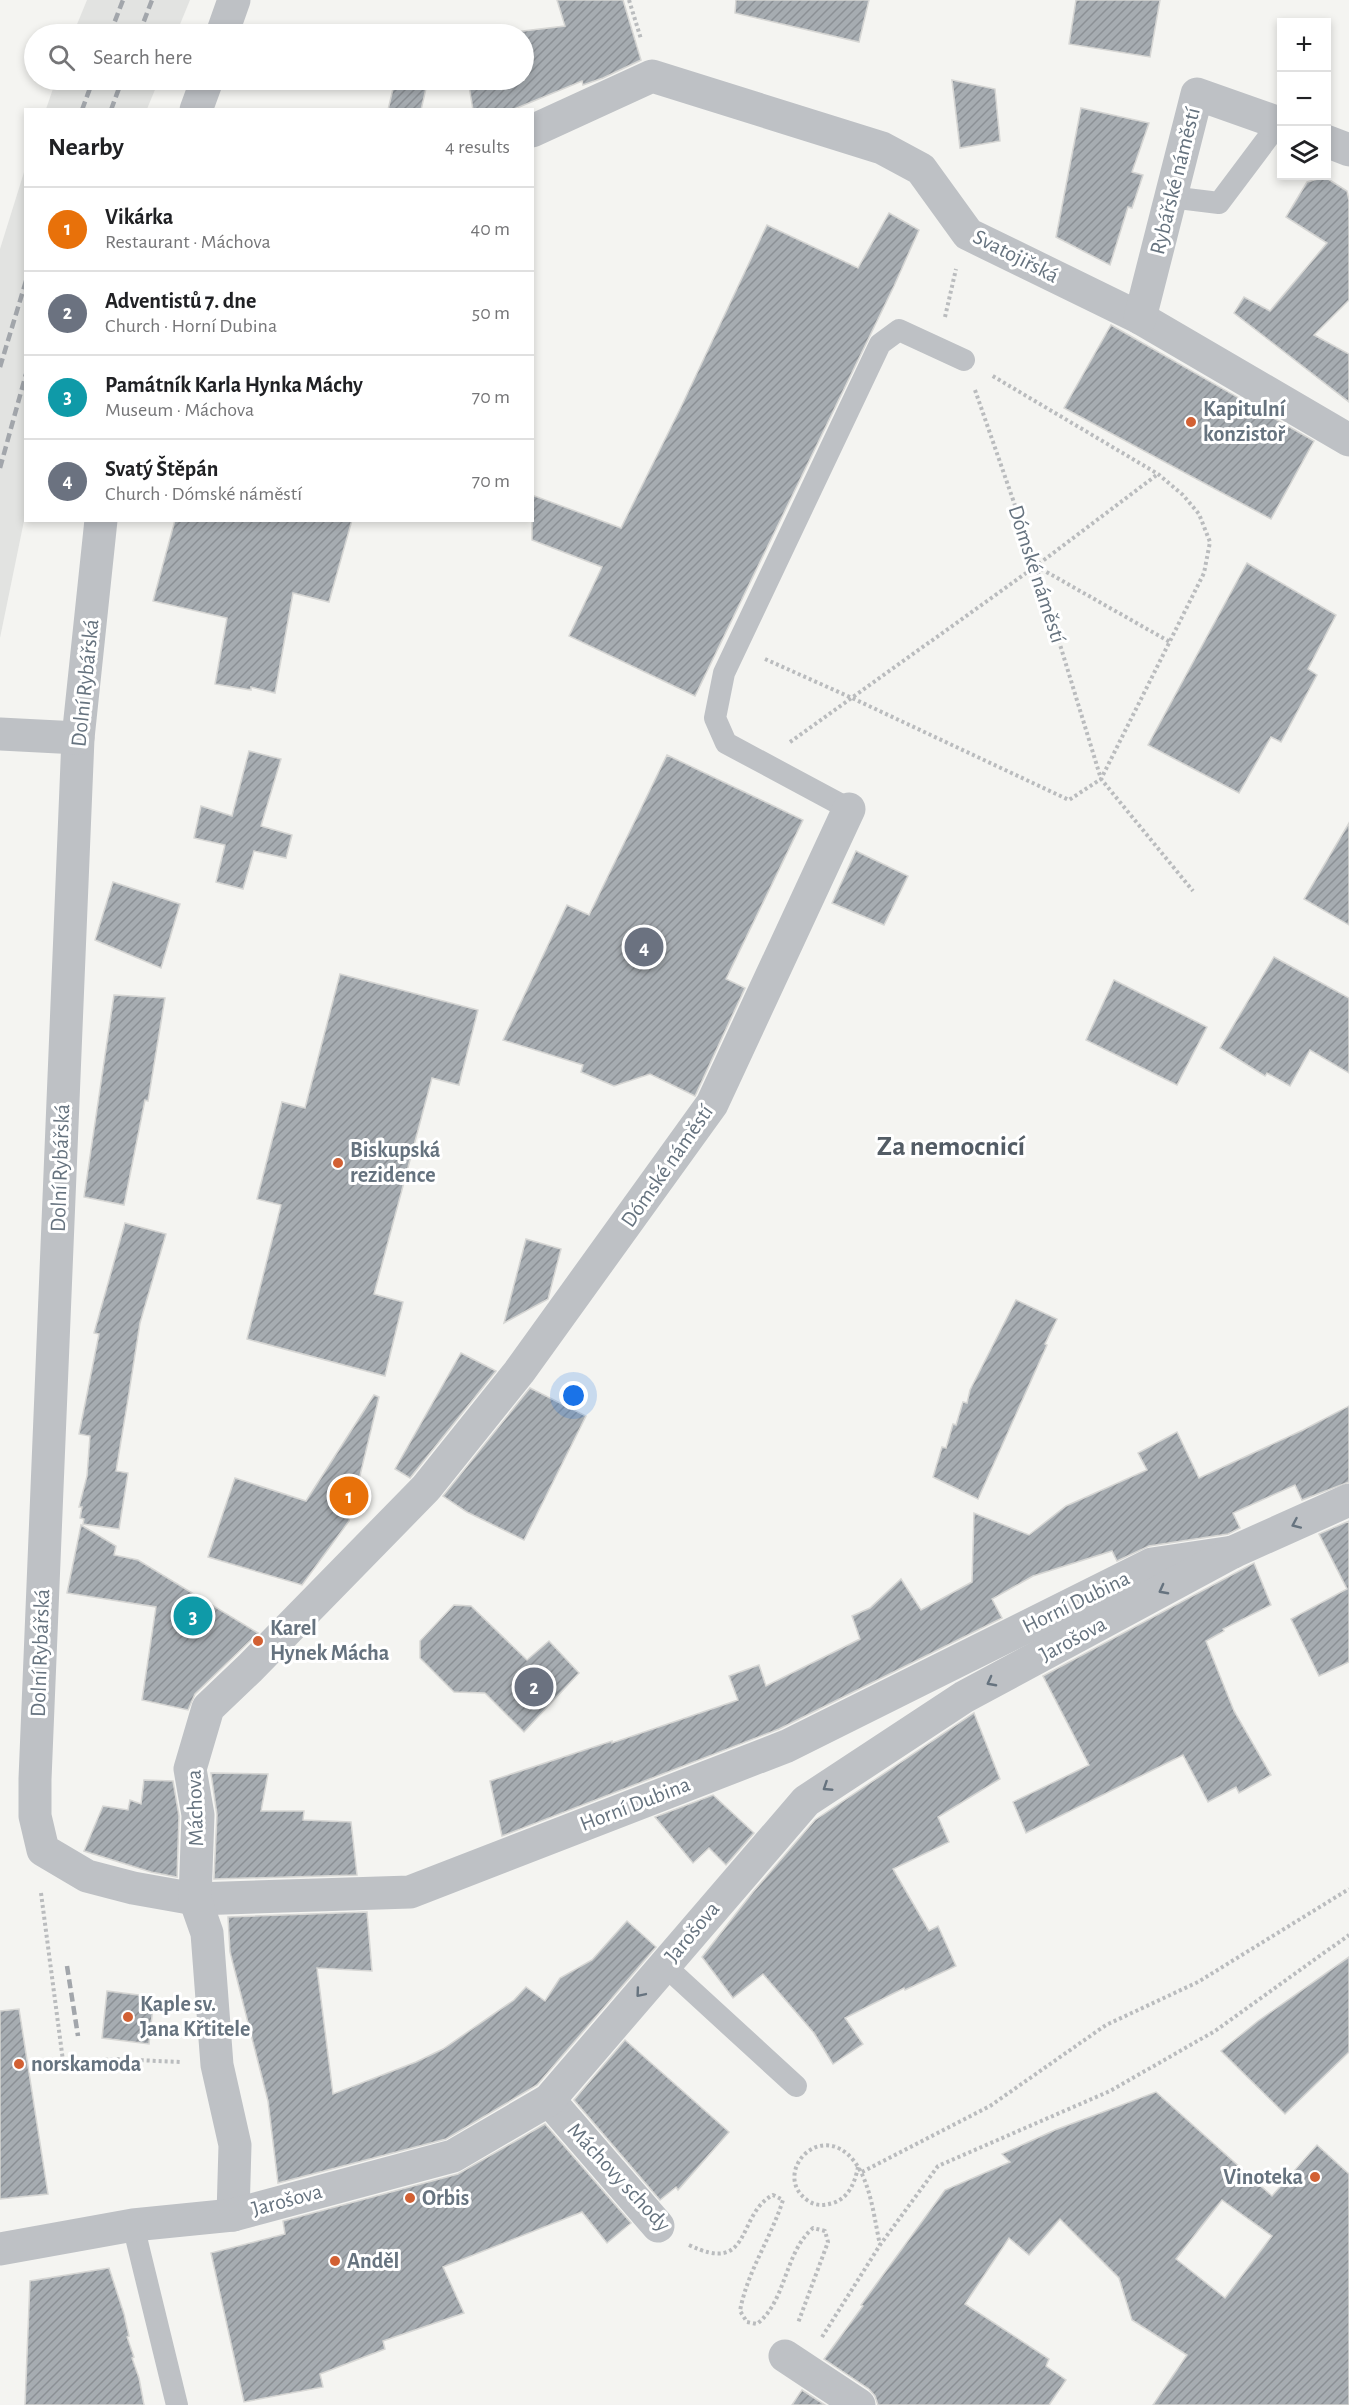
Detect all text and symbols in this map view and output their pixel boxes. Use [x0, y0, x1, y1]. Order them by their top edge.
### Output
map controls [1277, 18, 1331, 180]
button: + [1277, 18, 1331, 72]
search box [24, 24, 534, 90]
icon: search [45, 41, 78, 74]
text: Search here [93, 46, 192, 68]
button: − [1277, 72, 1331, 126]
street label: Rybářské náměstí [1146, 105, 1204, 257]
button: layers [1277, 126, 1331, 180]
text: Nearby [48, 134, 124, 160]
text: 4 results [445, 137, 510, 157]
text: Vikárka [105, 206, 173, 228]
text: 1 [64, 219, 71, 239]
text: 40 m [471, 219, 510, 239]
street label: Svatojiřská [970, 225, 1062, 287]
text: Restaurant · Máchova [105, 232, 271, 252]
text: Adventistů 7. dne [105, 290, 256, 312]
text: 2 [63, 303, 72, 323]
text: 50 m [472, 303, 510, 323]
text: Church · Horní Dubina [105, 316, 277, 336]
text: Památník Karla Hynka Máchy [105, 374, 363, 396]
text: 3 [63, 387, 72, 407]
text: 70 m [472, 387, 510, 407]
place label: Kapitulní konzistoř [1203, 398, 1287, 445]
text: Museum · Máchova [105, 400, 254, 420]
marker: Kapitulní konzistoř [1184, 415, 1198, 429]
text: Svatý Štěpán [105, 458, 218, 480]
text: 4 [62, 471, 73, 491]
text: 70 m [472, 471, 510, 491]
text: Church · Dómské náměstí [105, 484, 302, 504]
street label: Dómské náměstí [1004, 502, 1070, 646]
street label: Dolní Rybářská [67, 618, 103, 748]
pin: 4 [624, 924, 664, 970]
street label: Dómské náměstí [617, 1100, 718, 1231]
street label: Dolní Rybářská [47, 1104, 73, 1232]
district label: Za nemocnicí [877, 1133, 1026, 1161]
place label: Biskupská rezidence [350, 1139, 441, 1186]
marker: Biskupská rezidence [331, 1156, 345, 1170]
your location [559, 1381, 588, 1410]
pin: 1 [330, 1474, 368, 1518]
one-way arrow [1291, 1517, 1302, 1529]
street label: Horní Dubina [1019, 1567, 1133, 1637]
one-way arrow [1159, 1583, 1169, 1594]
street label: Dolní Rybářská [27, 1589, 53, 1717]
pin: 3 [174, 1594, 212, 1638]
street label: Jarošova [1036, 1612, 1110, 1666]
place label: Karel Hynek Mácha [270, 1617, 390, 1665]
marker: Karel Hynek Mácha [251, 1634, 265, 1648]
pin: 2 [514, 1664, 554, 1710]
one-way arrow [987, 1675, 998, 1686]
street label: Máchova [183, 1769, 207, 1847]
street label: Horní Dubina [577, 1773, 693, 1835]
one-way arrow [823, 1780, 834, 1791]
street label: Jarošova [660, 1897, 724, 1967]
one-way arrow [636, 1986, 647, 1997]
place label: Kaple sv. Jana Křtitele [140, 1993, 250, 2040]
marker: Kaple sv. Jana Křtitele [121, 2010, 135, 2024]
place label: norskamoda [31, 2053, 142, 2075]
marker: norskamoda [12, 2057, 26, 2071]
street label: Máchovy schody [563, 2118, 675, 2236]
place label: Vinoteka [1223, 2166, 1303, 2188]
marker: Vinoteka [1308, 2170, 1322, 2184]
street label: Jarošova [249, 2180, 325, 2220]
place label: Orbis [422, 2187, 469, 2209]
marker: Orbis [403, 2191, 417, 2205]
place label: Anděl [347, 2250, 399, 2272]
marker: Anděl [328, 2254, 342, 2268]

